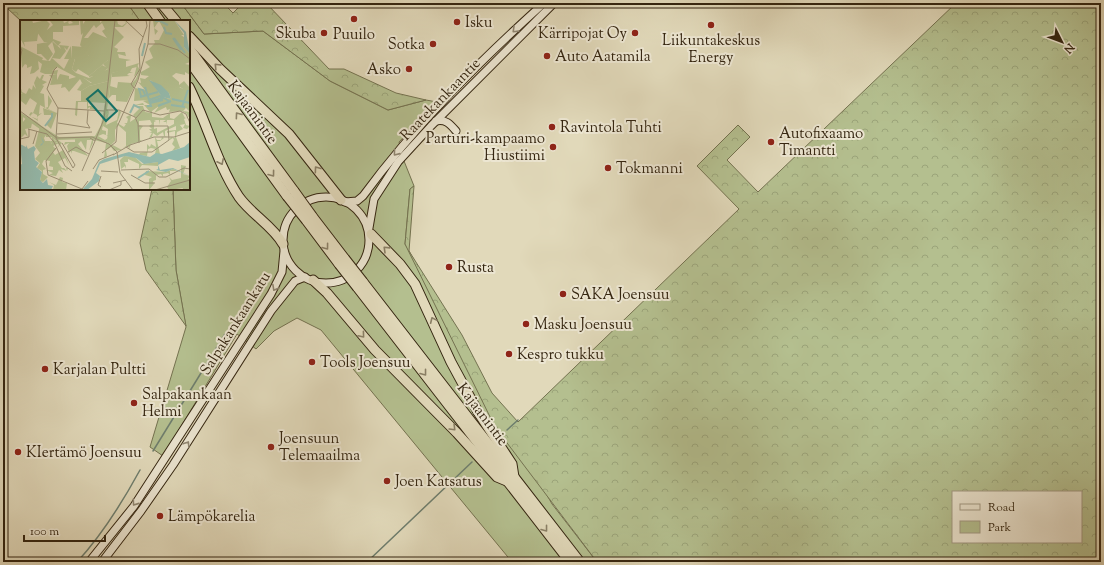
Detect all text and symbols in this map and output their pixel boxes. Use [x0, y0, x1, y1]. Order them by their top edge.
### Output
place label: Isku [465, 13, 493, 34]
marker: Puuilo [349, 14, 359, 24]
marker: Isku [452, 17, 462, 27]
inset map [20, 20, 190, 190]
marker: Liikuntakeskus Energy [706, 20, 716, 30]
north arrow [1042, 22, 1082, 62]
place label: Skuba [275, 24, 316, 45]
place label: Kärripojat Oy [538, 24, 628, 45]
place label: Puuilo [333, 25, 375, 46]
one-way arrow [512, 25, 520, 33]
marker: Skuba [319, 28, 329, 38]
marker: Kärripojat Oy [630, 28, 640, 38]
place label: Liikuntakeskus Energy [662, 31, 760, 69]
place label: Sotka [388, 35, 425, 56]
marker: Sotka [428, 39, 438, 49]
text: N [1060, 39, 1078, 57]
place label: Auto Aatamila [555, 47, 651, 68]
marker: Auto Aatamila [542, 51, 552, 61]
street label: Raatekankaantie [396, 54, 486, 146]
place label: Asko [367, 60, 401, 81]
one-way arrow [214, 63, 222, 71]
marker: Asko [404, 64, 414, 74]
street label: Kajaanintie [222, 77, 282, 149]
one-way arrow [236, 113, 243, 120]
place label: Ravintola Tuhti [560, 118, 662, 139]
marker: Ravintola Tuhti [547, 122, 557, 132]
place label: Autofixaamo Timantti [779, 124, 863, 162]
place label: Parturi-kampaamo Hiustiimi [426, 129, 545, 167]
marker: Autofixaamo Timantti [766, 137, 776, 147]
marker: Parturi-kampaamo Hiustiimi [548, 142, 558, 152]
one-way arrow [393, 149, 400, 156]
one-way arrow [216, 157, 224, 165]
place label: Tokmanni [616, 159, 683, 180]
marker: Tokmanni [603, 163, 613, 173]
one-way arrow [315, 167, 322, 174]
one-way arrow [267, 170, 274, 177]
one-way arrow [322, 243, 329, 250]
one-way arrow [383, 247, 390, 254]
place label: Rusta [457, 258, 494, 279]
marker: Rusta [444, 262, 454, 272]
street label: Salpakankaankatu [196, 268, 277, 380]
one-way arrow [272, 284, 279, 291]
place label: SAKA Joensuu [571, 285, 670, 306]
marker: SAKA Joensuu [558, 289, 568, 299]
place label: Masku Joensuu [534, 315, 632, 336]
one-way arrow [430, 317, 438, 325]
marker: Masku Joensuu [521, 319, 531, 329]
one-way arrow [358, 331, 365, 338]
place label: Kespro tukku [517, 345, 604, 366]
marker: Kespro tukku [504, 349, 514, 359]
place label: Tools Joensuu [320, 353, 411, 374]
marker: Tools Joensuu [307, 357, 317, 367]
place label: Karjalan Pultti [53, 360, 146, 381]
marker: Karjalan Pultti [40, 364, 50, 374]
one-way arrow [419, 368, 426, 375]
street label: Kajaanintie [451, 379, 512, 451]
place label: Salpakankaan Helmi [142, 385, 232, 423]
marker: Salpakankaan Helmi [129, 398, 139, 408]
one-way arrow [448, 423, 456, 431]
place label: Joensuun Telemaailma [278, 429, 360, 467]
one-way arrow [182, 441, 189, 448]
marker: Joensuun Telemaailma [266, 442, 276, 452]
place label: KIertämö Joensuu [26, 443, 142, 464]
marker: KIertämö Joensuu [13, 447, 23, 457]
place label: Joen Katsatus [394, 472, 482, 493]
marker: Joen Katsatus [382, 476, 392, 486]
legend [952, 491, 1082, 543]
one-way arrow [132, 499, 140, 506]
text: Road [988, 499, 1015, 517]
place label: Lämpökarelia [168, 507, 256, 528]
marker: Lämpökarelia [155, 511, 165, 521]
scale bar [24, 517, 105, 543]
text: Park [988, 519, 1011, 537]
text: 100 m [30, 523, 59, 541]
one-way arrow [540, 525, 547, 532]

